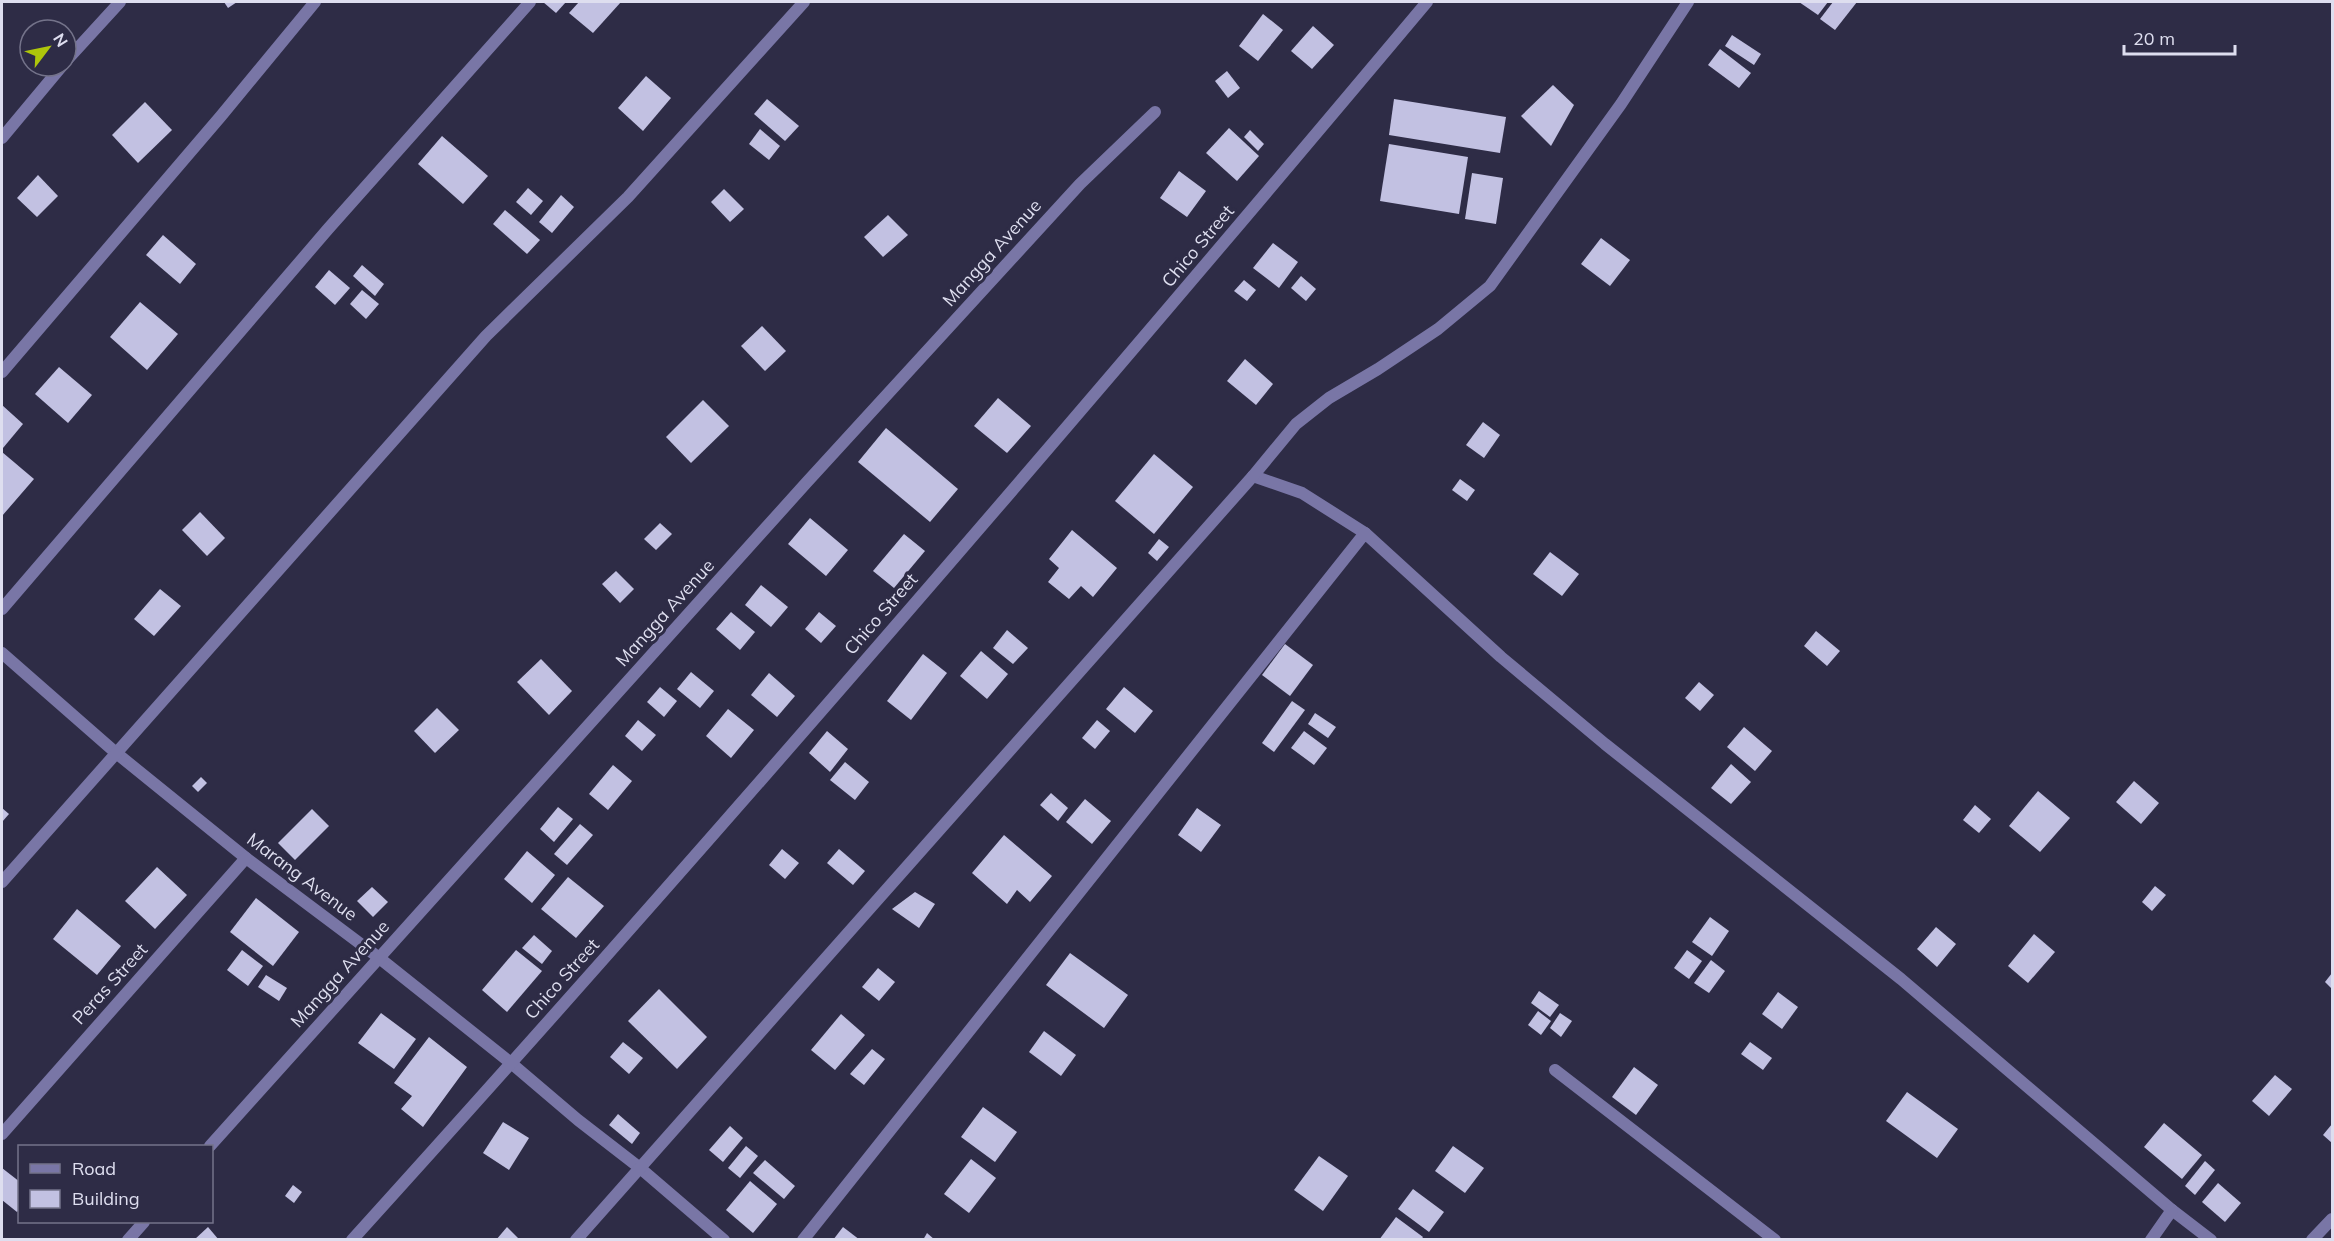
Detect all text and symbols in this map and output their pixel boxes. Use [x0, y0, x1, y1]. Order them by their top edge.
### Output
north arrow [18, 18, 78, 78]
scale bar [2124, 18, 2235, 56]
text: 20 m [2133, 27, 2175, 50]
text: N [49, 30, 72, 50]
street label: Mangga Avenue [937, 194, 1046, 311]
street label: Chico Street [1156, 200, 1239, 292]
street label: Mangga Avenue [610, 554, 719, 671]
street label: Chico Street [839, 568, 922, 659]
street label: Marang Avenue [243, 828, 362, 926]
street label: Mangga Avenue [285, 915, 394, 1032]
street label: Chico Street [519, 934, 604, 1024]
street label: Peras Street [67, 938, 152, 1029]
legend [18, 1145, 213, 1223]
text: Road [72, 1157, 116, 1180]
text: Building [72, 1187, 140, 1210]

